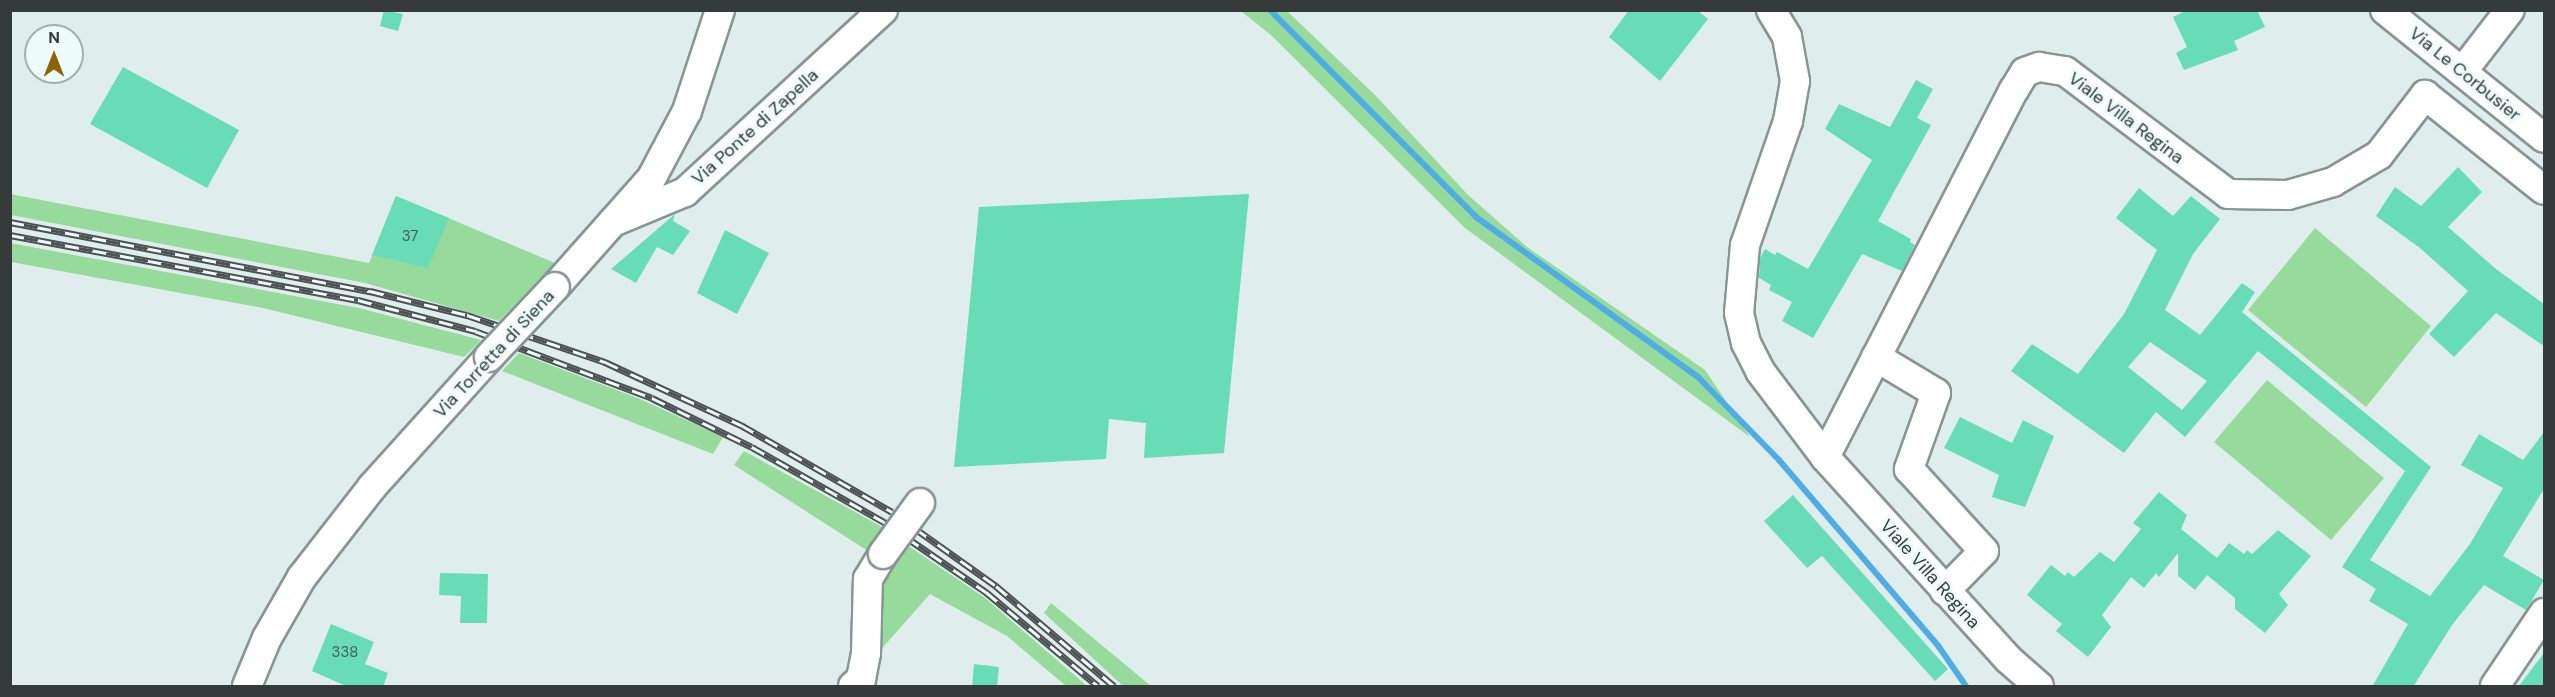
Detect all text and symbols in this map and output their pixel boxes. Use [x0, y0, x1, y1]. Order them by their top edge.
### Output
street label: Via Le Corbusier [2405, 22, 2525, 126]
north arrow [24, 24, 84, 84]
text: N [48, 27, 60, 48]
street label: Via Ponte di Zapella [687, 64, 823, 190]
street label: Viale Villa Regina [2064, 68, 2188, 168]
house number: 37 [402, 228, 418, 246]
street label: Via Torretta di Siena [429, 285, 559, 423]
street label: Viale Villa Regina [1875, 515, 1985, 633]
house number: 338 [332, 644, 358, 662]

